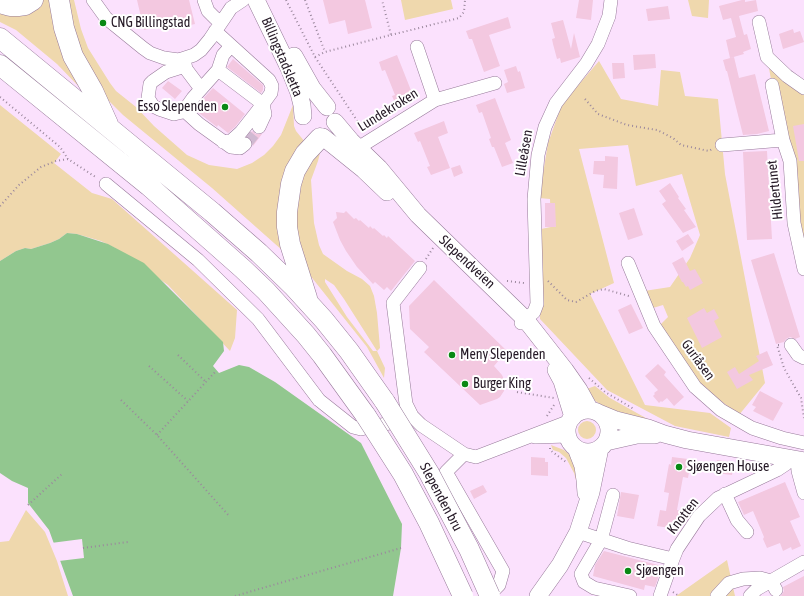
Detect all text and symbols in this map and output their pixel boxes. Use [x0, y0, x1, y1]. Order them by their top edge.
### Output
place label: CNG Billingstad [111, 15, 190, 31]
street label: Billingstadsletta [258, 15, 306, 99]
marker: CNG Billingstad [98, 18, 108, 28]
street label: Lundekroken [355, 85, 421, 135]
place label: Esso Slependen [137, 99, 217, 115]
marker: Esso Slependen [220, 102, 230, 112]
street label: Lilleåsen [512, 128, 536, 178]
street label: Hildertunet [764, 159, 786, 221]
street label: Slependveien [435, 232, 499, 292]
street label: Guriåsen [678, 336, 718, 384]
place label: Meny Slependen [460, 347, 546, 363]
marker: Meny Slependen [447, 350, 457, 360]
place label: Burger King [473, 376, 531, 392]
marker: Burger King [460, 379, 470, 389]
place label: Sjøengen House [687, 459, 769, 475]
street label: Slependen bru [416, 460, 466, 534]
marker: Sjøengen House [674, 462, 684, 472]
street label: Knotten [664, 495, 702, 537]
place label: Sjøengen [636, 563, 684, 579]
marker: Sjøengen [623, 566, 633, 576]

